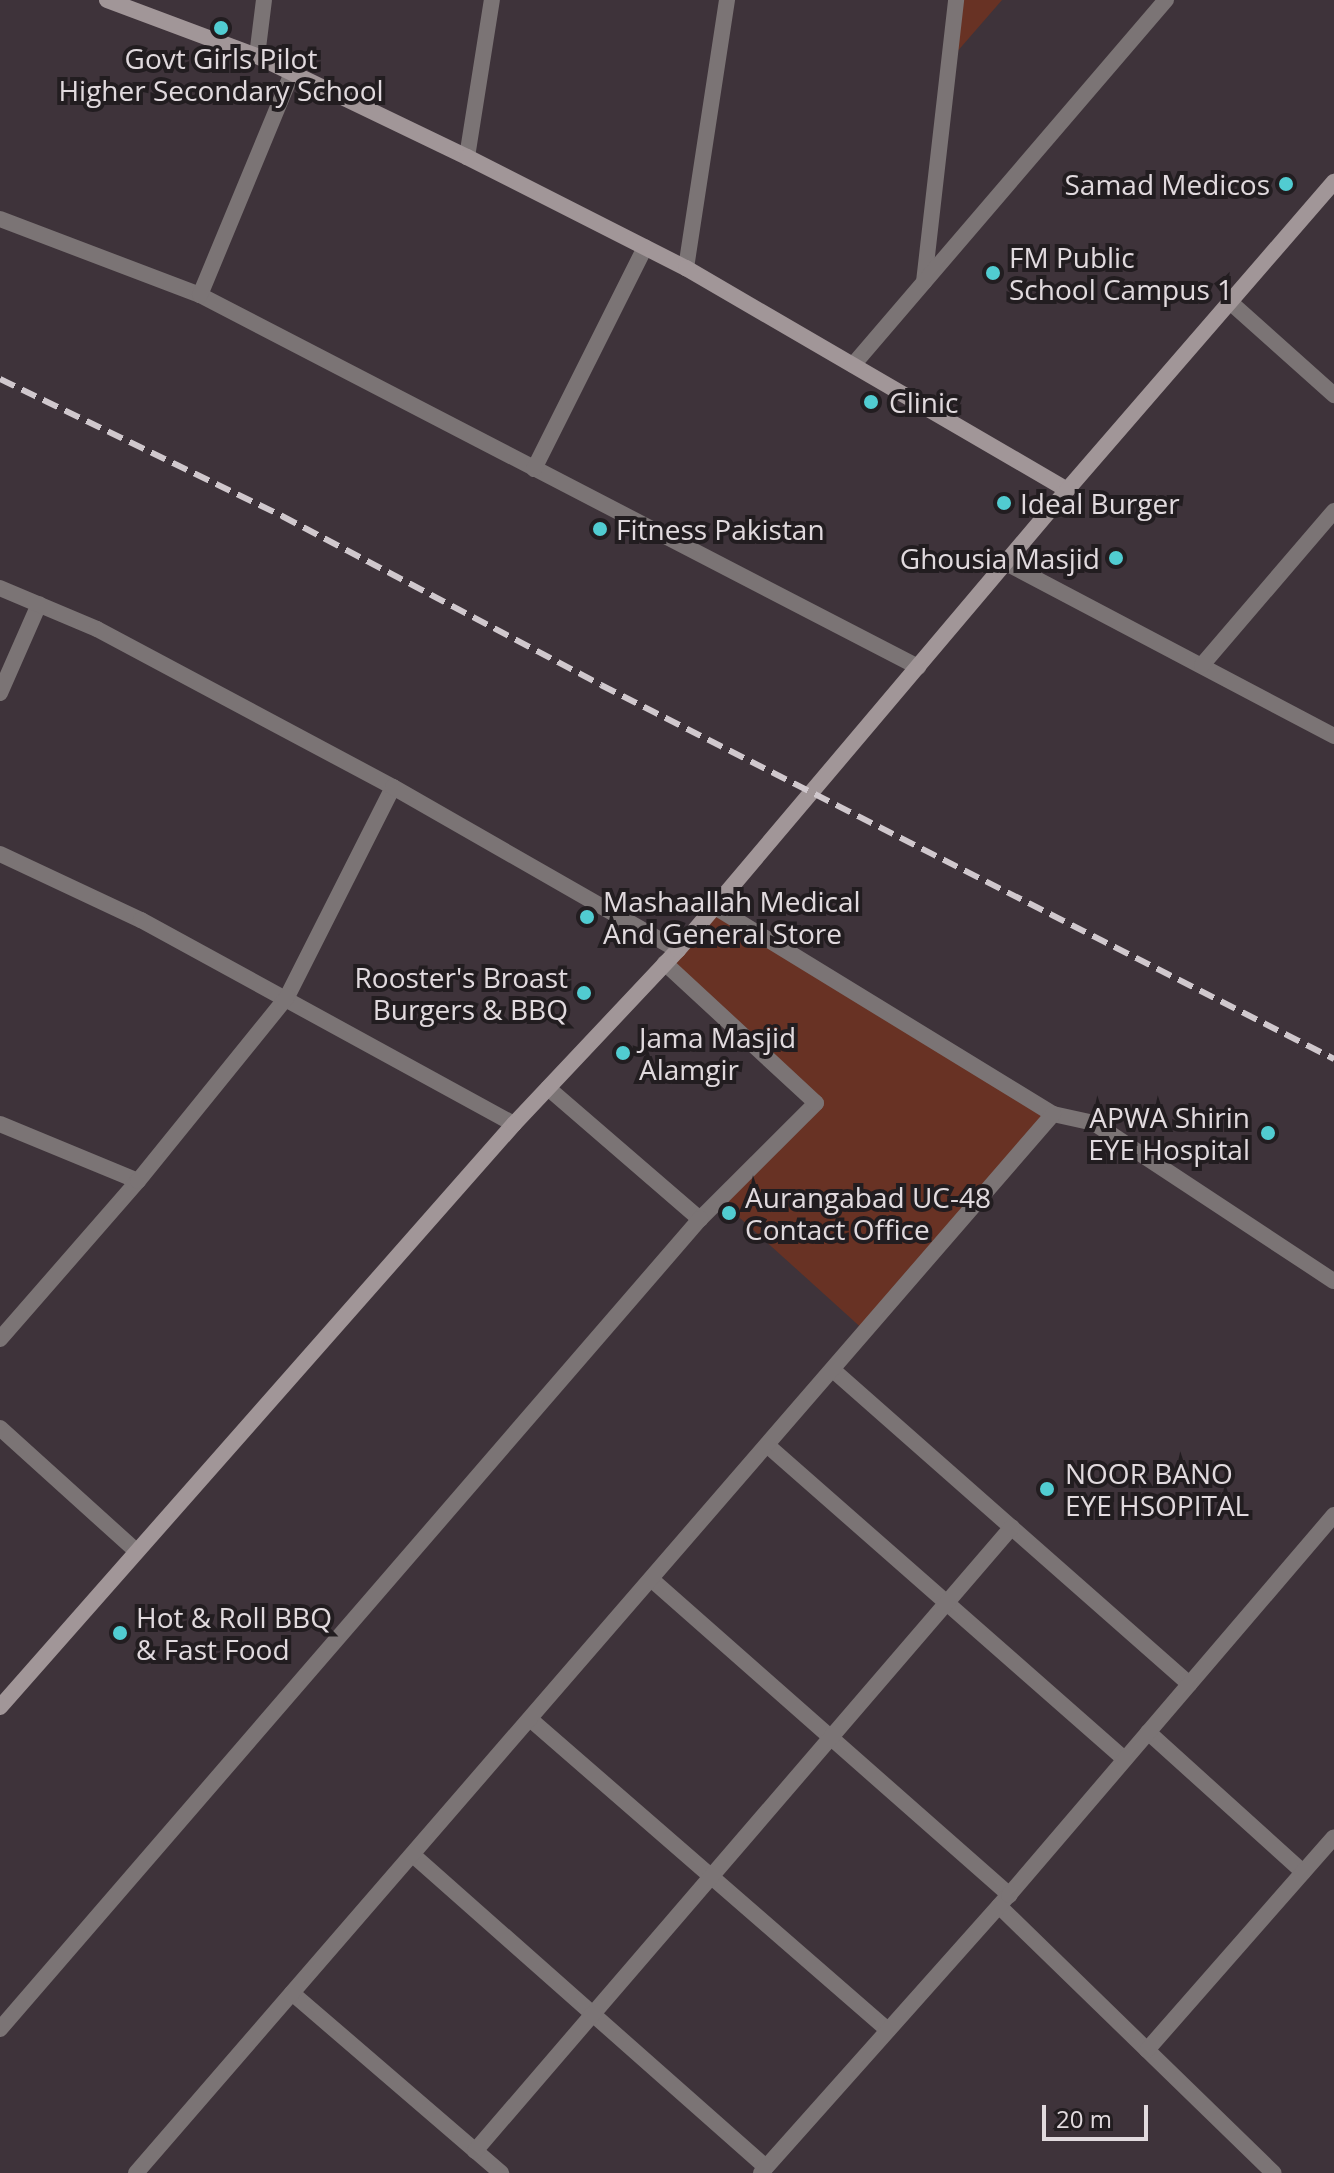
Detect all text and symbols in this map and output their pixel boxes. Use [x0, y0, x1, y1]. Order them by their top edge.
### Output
marker: Govt Girls Pilot Higher Secondary School [212, 19, 230, 37]
place label: Govt Girls Pilot Higher Secondary School [58, 41, 384, 107]
place label: Samad Medicos [1064, 167, 1270, 201]
marker: Samad Medicos [1277, 175, 1295, 193]
place label: FM Public School Campus 1 [1009, 240, 1233, 306]
marker: FM Public School Campus 1 [984, 264, 1002, 282]
place label: Clinic [889, 385, 958, 419]
marker: Clinic [860, 391, 882, 413]
place label: Ideal Burger [1020, 486, 1180, 520]
marker: Ideal Burger [995, 494, 1013, 512]
place label: Fitness Pakistan [616, 512, 825, 546]
marker: Fitness Pakistan [591, 520, 609, 538]
place label: Ghousia Masjid [900, 541, 1100, 575]
marker: Ghousia Masjid [1107, 549, 1125, 567]
place label: Mashaallah Medical And General Store [603, 884, 861, 950]
marker: Mashaallah Medical And General Store [578, 908, 596, 926]
place label: Rooster's Broast Burgers & BBQ [355, 960, 568, 1026]
marker: Rooster's Broast Burgers & BBQ [575, 984, 593, 1002]
place label: Jama Masjid Alamgir [639, 1020, 796, 1086]
marker: Jama Masjid Alamgir [614, 1044, 632, 1062]
place label: APWA Shirin EYE Hospital [1088, 1100, 1250, 1166]
marker: APWA Shirin EYE Hospital [1257, 1122, 1279, 1144]
place label: Aurangabad UC-48 Contact Office [745, 1180, 991, 1246]
marker: Aurangabad UC-48 Contact Office [720, 1204, 738, 1222]
place label: NOOR BANO EYE HSOPITAL [1065, 1456, 1249, 1522]
marker: NOOR BANO EYE HSOPITAL [1036, 1478, 1058, 1500]
place label: Hot & Roll BBQ & Fast Food [136, 1600, 332, 1666]
marker: Hot & Roll BBQ & Fast Food [111, 1624, 129, 1642]
scale bar [1046, 2089, 1152, 2139]
text: 20 m [1056, 2102, 1112, 2135]

